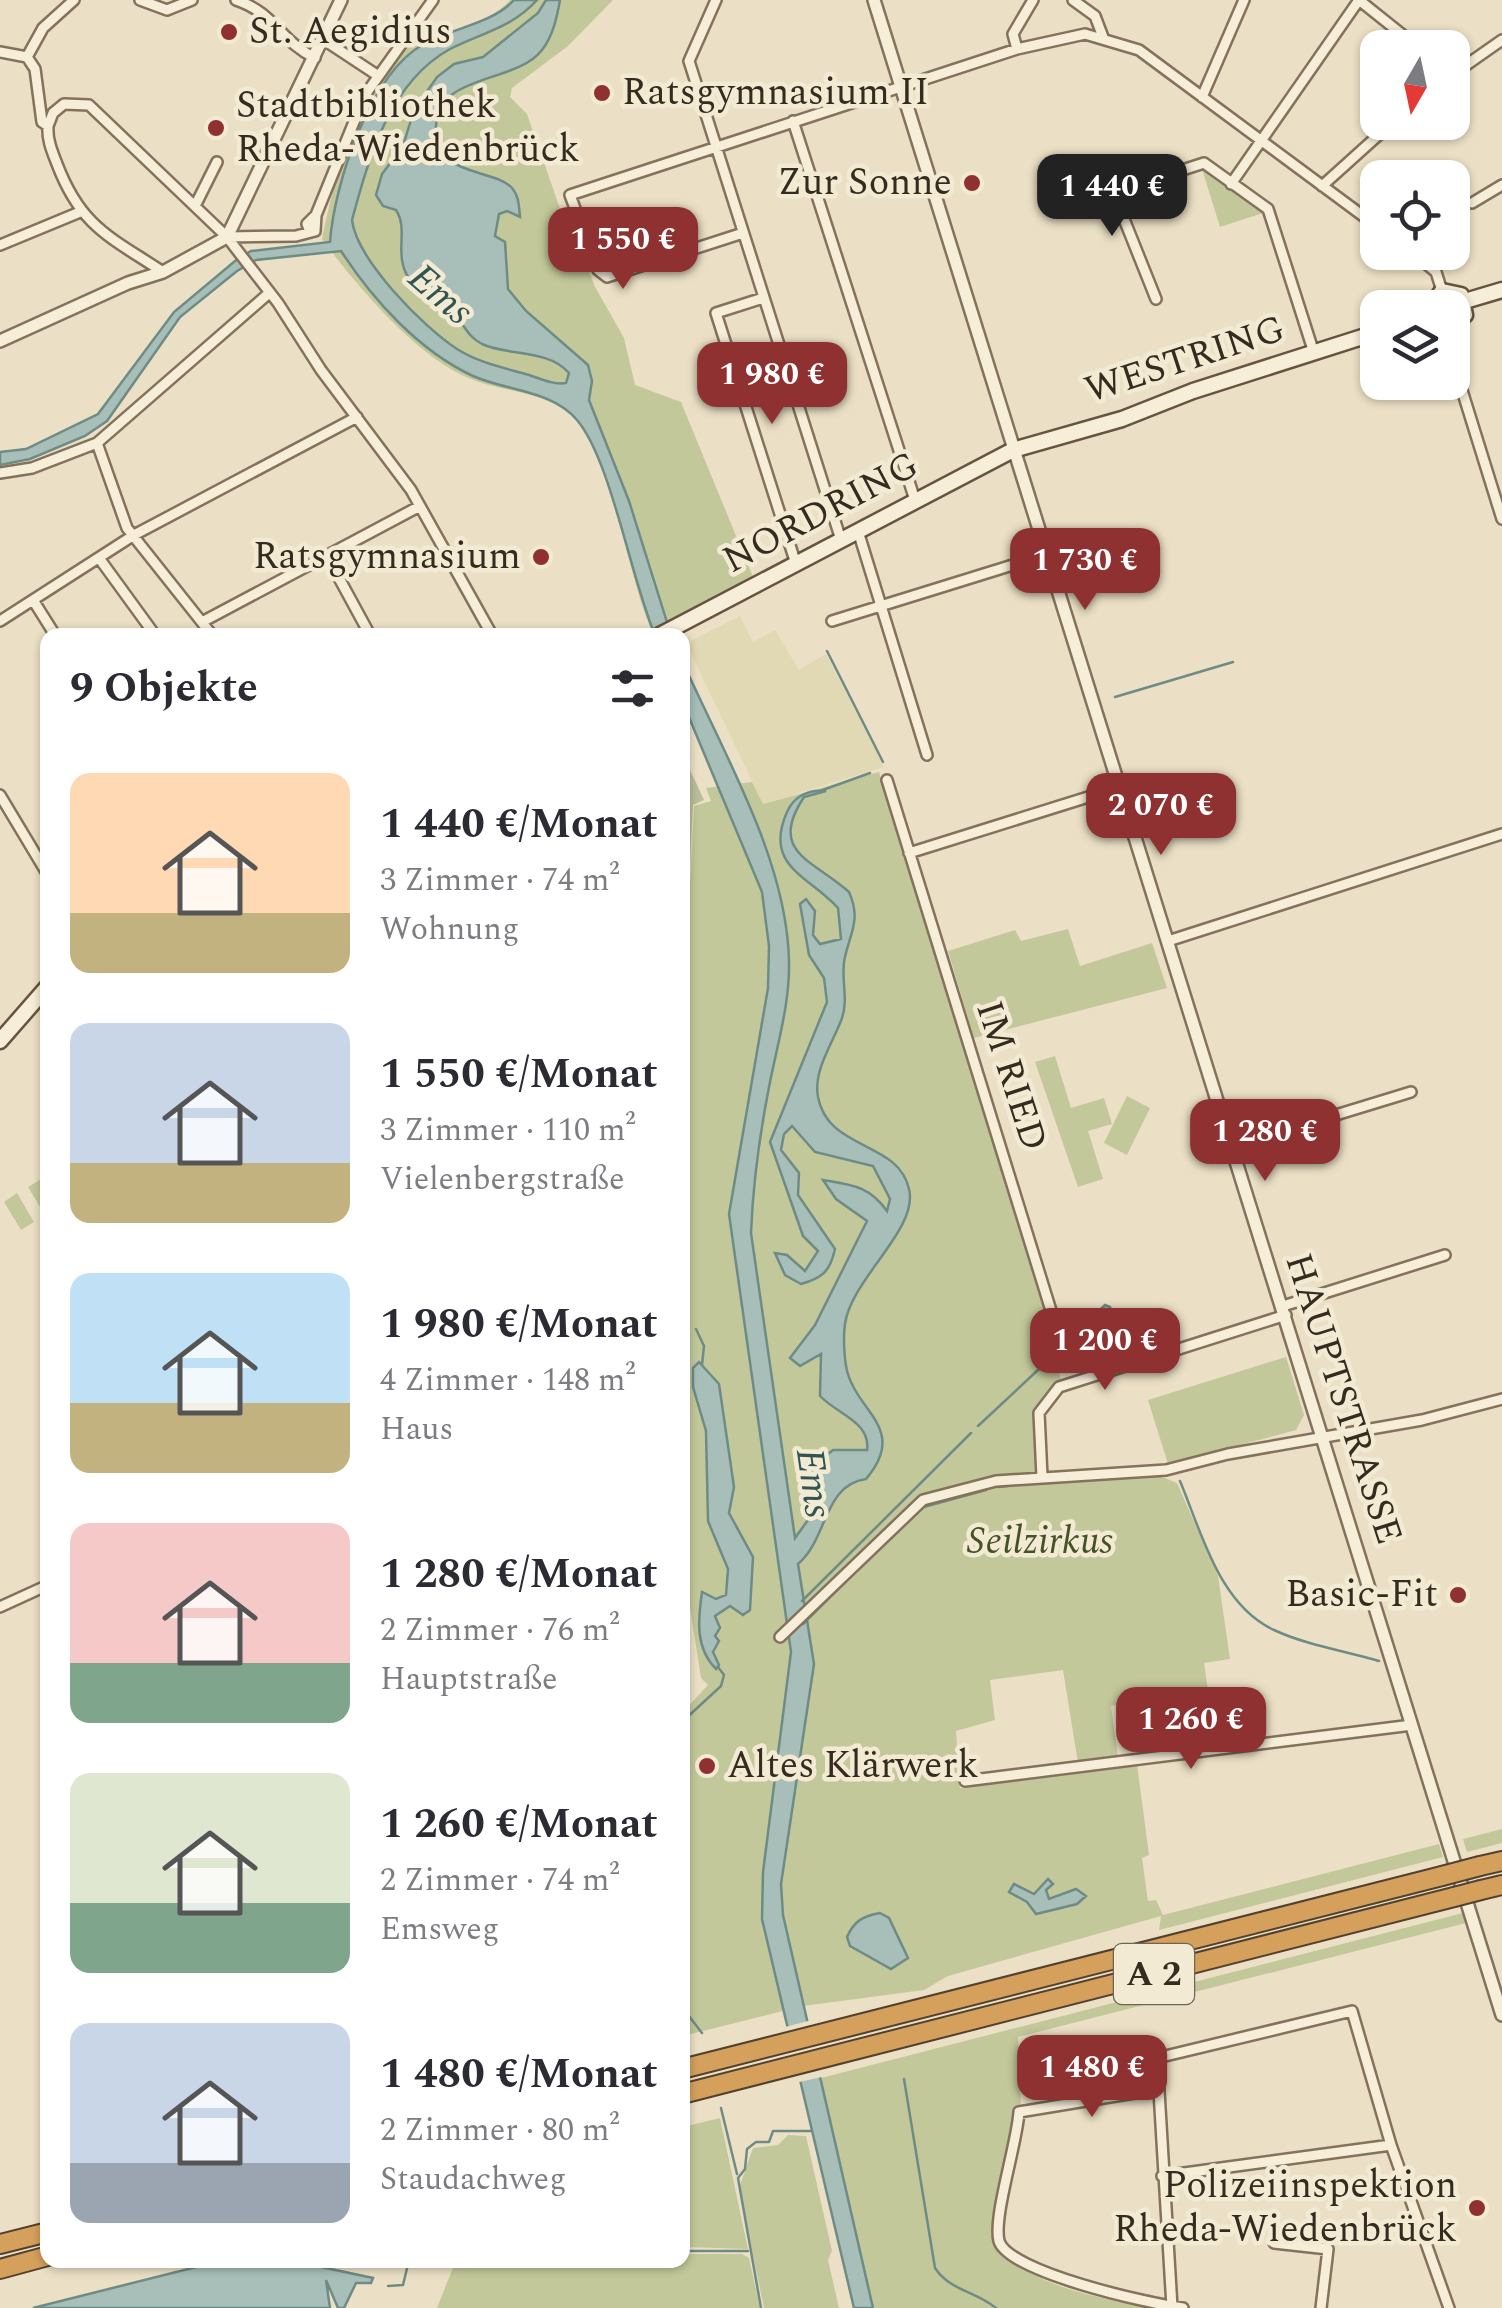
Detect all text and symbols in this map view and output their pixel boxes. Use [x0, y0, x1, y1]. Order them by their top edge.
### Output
place label: St. Aegidius [249, 3, 452, 61]
marker: St. Aegidius [218, 21, 240, 43]
north arrow [1360, 30, 1470, 140]
map controls [1360, 30, 1470, 400]
place label: Ratsgymnasium II [622, 64, 929, 122]
place label: Stadtbibliothek Rheda-Wiedenbrück [236, 77, 580, 179]
marker: Ratsgymnasium II [591, 82, 613, 104]
marker: Stadtbibliothek Rheda-Wiedenbrück [205, 117, 227, 139]
place label: Zur Sonne [777, 154, 952, 212]
pin: 1 440 € [1020, 154, 1204, 239]
button: locate [1360, 160, 1470, 270]
text: 1 440 € [1059, 162, 1165, 211]
marker: Zur Sonne [961, 172, 983, 194]
pin: 1 550 € [531, 207, 715, 292]
text: 1 550 € [570, 215, 676, 264]
water label: Ems [394, 249, 486, 341]
button: layers [1360, 290, 1470, 400]
street label: WESTRING [1077, 300, 1293, 420]
pin: 1 980 € [680, 342, 864, 427]
text: 1 980 € [719, 350, 825, 399]
street label: NORDRING [712, 437, 930, 589]
place label: Ratsgymnasium [253, 528, 521, 586]
pin: 1 730 € [993, 528, 1177, 613]
text: 1 730 € [1032, 536, 1138, 585]
marker: Ratsgymnasium [530, 546, 552, 568]
text: 9 Objekte [70, 657, 258, 720]
icon: filters [605, 661, 660, 716]
pin: 2 070 € [1069, 773, 1253, 858]
text: 2 070 € [1108, 781, 1214, 830]
text: 1 440 €/Monat [380, 793, 658, 856]
icon: home [150, 813, 270, 933]
text: 3 Zimmer · 74 m² [380, 856, 620, 905]
text: Wohnung [380, 905, 519, 954]
street label: IM RIED [959, 993, 1063, 1159]
text: 1 550 €/Monat [380, 1043, 658, 1106]
icon: home [150, 1063, 270, 1183]
pin: 1 280 € [1173, 1099, 1357, 1184]
text: 3 Zimmer · 110 m² [380, 1106, 636, 1155]
text: 1 280 € [1212, 1107, 1318, 1156]
text: Vielenbergstraße [380, 1155, 624, 1204]
street label: HAUPTSTRASSE [1269, 1246, 1417, 1552]
text: 1 980 €/Monat [380, 1293, 658, 1356]
pin: 1 200 € [1013, 1308, 1197, 1393]
icon: home [150, 1313, 270, 1433]
text: 1 200 € [1052, 1316, 1158, 1365]
text: 4 Zimmer · 148 m² [380, 1356, 636, 1405]
text: Haus [380, 1405, 453, 1454]
water label: Ems [778, 1444, 848, 1522]
park label: Seilzirkus [967, 1513, 1113, 1571]
text: 1 280 €/Monat [380, 1543, 658, 1606]
icon: home [150, 1563, 270, 1683]
place label: Basic-Fit [1285, 1566, 1438, 1624]
marker: Basic-Fit [1447, 1584, 1469, 1606]
text: 2 Zimmer · 76 m² [380, 1606, 620, 1655]
text: Hauptstraße [380, 1655, 558, 1704]
pin: 1 260 € [1099, 1687, 1283, 1772]
text: 1 260 € [1138, 1695, 1244, 1744]
place label: Altes Klärwerk [727, 1737, 979, 1795]
marker: Altes Klärwerk [696, 1755, 718, 1777]
text: 1 260 €/Monat [380, 1793, 658, 1856]
icon: home [150, 1813, 270, 1933]
text: 2 Zimmer · 74 m² [380, 1856, 620, 1905]
text: Emsweg [380, 1905, 499, 1954]
road number: A 2 [1114, 1944, 1194, 2004]
pin: 1 480 € [1000, 2035, 1184, 2120]
text: 1 480 €/Monat [380, 2043, 658, 2106]
text: 1 480 € [1039, 2043, 1145, 2092]
icon: home [150, 2063, 270, 2183]
text: 2 Zimmer · 80 m² [380, 2106, 620, 2155]
text: Staudachweg [380, 2155, 566, 2204]
place label: Polizeiinspektion Rheda-Wiedenbrück [1113, 2157, 1457, 2259]
marker: Polizeiinspektion Rheda-Wiedenbrück [1466, 2197, 1488, 2219]

